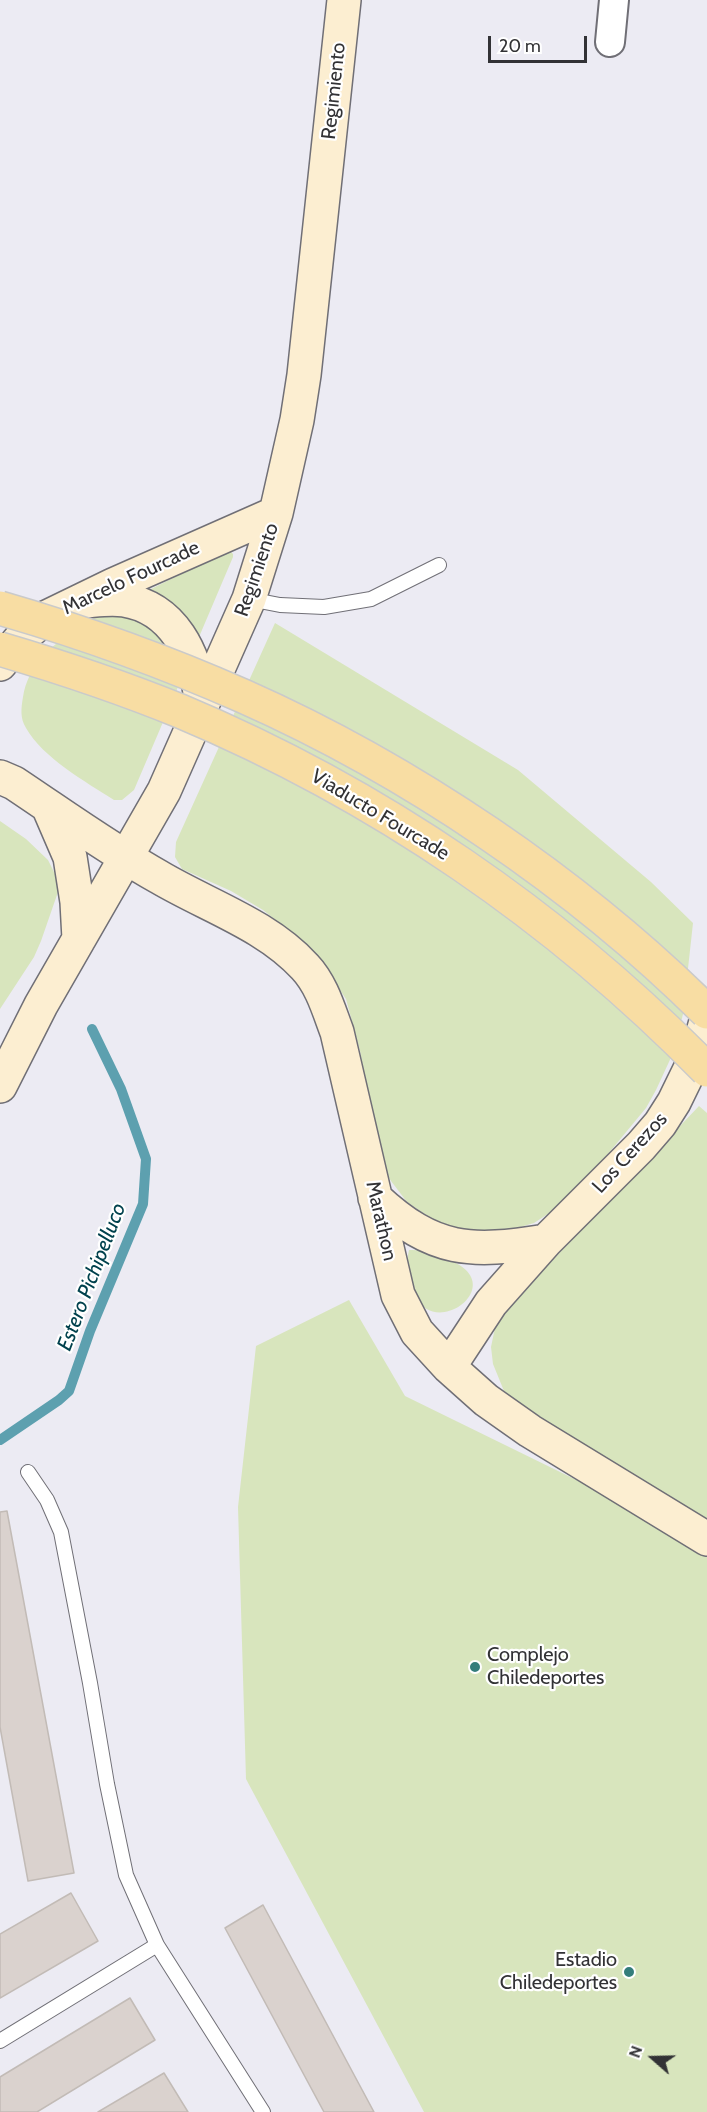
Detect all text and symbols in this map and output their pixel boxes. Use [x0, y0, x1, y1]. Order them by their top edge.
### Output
scale bar [491, 24, 590, 62]
text: 20 m [499, 35, 541, 57]
street label: Regimiento [317, 41, 351, 141]
street label: Regimiento [230, 520, 284, 620]
street label: Marcelo Fourcade [59, 536, 203, 620]
street label: Viaducto Fourcade [307, 764, 453, 866]
street label: Los Cerezos [587, 1108, 673, 1198]
street label: Marathon [360, 1179, 402, 1263]
water label: Estero Pichipelluco [52, 1200, 132, 1354]
place label: Complejo Chiledeportes [487, 1643, 604, 1690]
marker: Complejo Chiledeportes [468, 1660, 482, 1674]
place label: Estadio Chiledeportes [500, 1948, 617, 1995]
marker: Estadio Chiledeportes [622, 1965, 636, 1979]
north arrow [623, 2028, 683, 2088]
text: N [625, 2043, 646, 2060]

